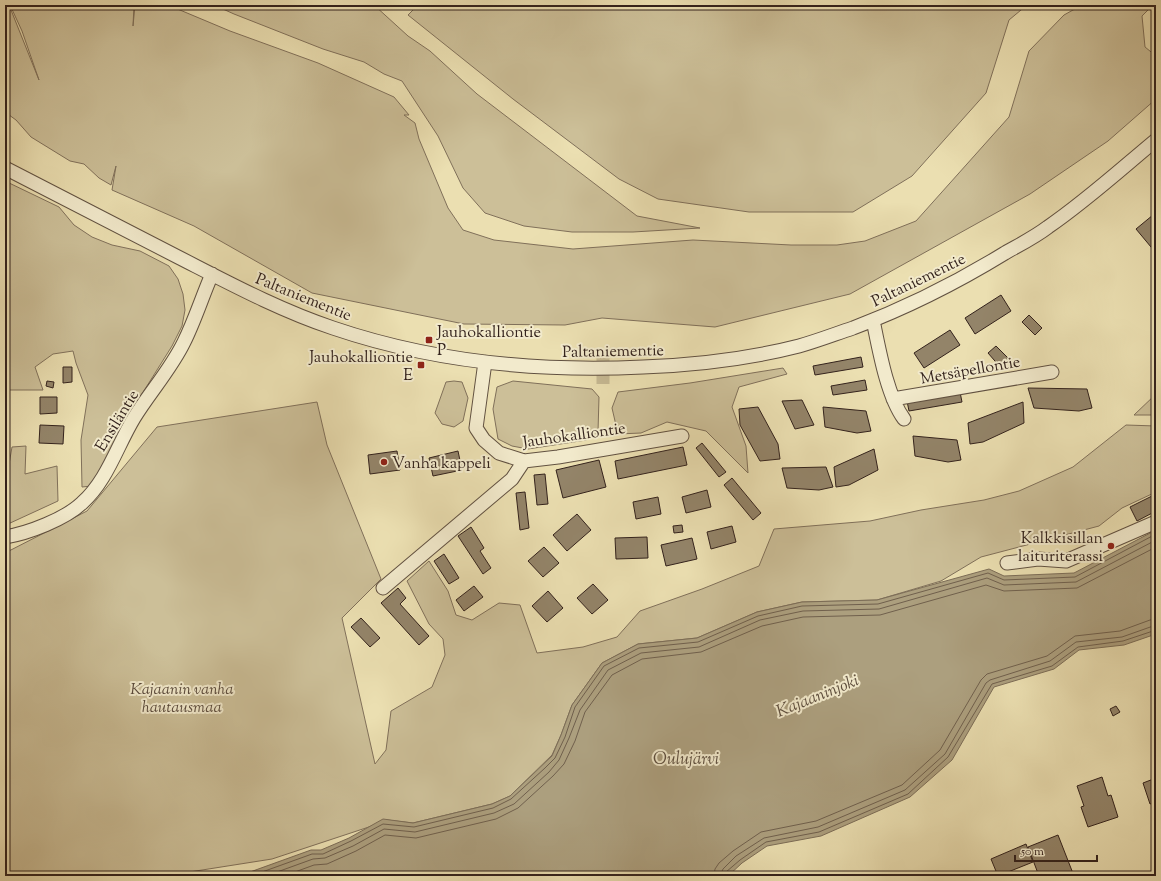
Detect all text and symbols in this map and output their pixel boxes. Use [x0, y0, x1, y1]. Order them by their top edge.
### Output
street label: Paltaniementie [868, 249, 970, 314]
street label: Paltaniementie [252, 269, 355, 328]
place label: Jauhokalliontie P [436, 322, 541, 363]
marker: Jauhokalliontie P [424, 335, 434, 345]
street label: Paltaniementie [562, 340, 664, 365]
place label: Jauhokalliontie E [308, 347, 413, 388]
street label: Metsäpellontie [919, 351, 1022, 392]
marker: Jauhokalliontie E [416, 360, 426, 370]
street label: Ensiläntie [91, 386, 146, 457]
street label: Jauhokalliontie [520, 418, 627, 455]
place label: Vanha kappeli [392, 453, 491, 476]
marker: Vanha kappeli [379, 457, 389, 467]
place label: Kalkkisillan laituriterassi [1018, 528, 1104, 569]
marker: Kalkkisillan laituriterassi [1106, 541, 1116, 551]
water label: Kajaaninjoki [773, 669, 863, 724]
park label: Kajaanin vanha hautausmaa [130, 679, 234, 720]
water label: Oulujärvi [653, 748, 719, 772]
scale bar [1015, 837, 1097, 863]
text: 50 m [1020, 843, 1044, 861]

